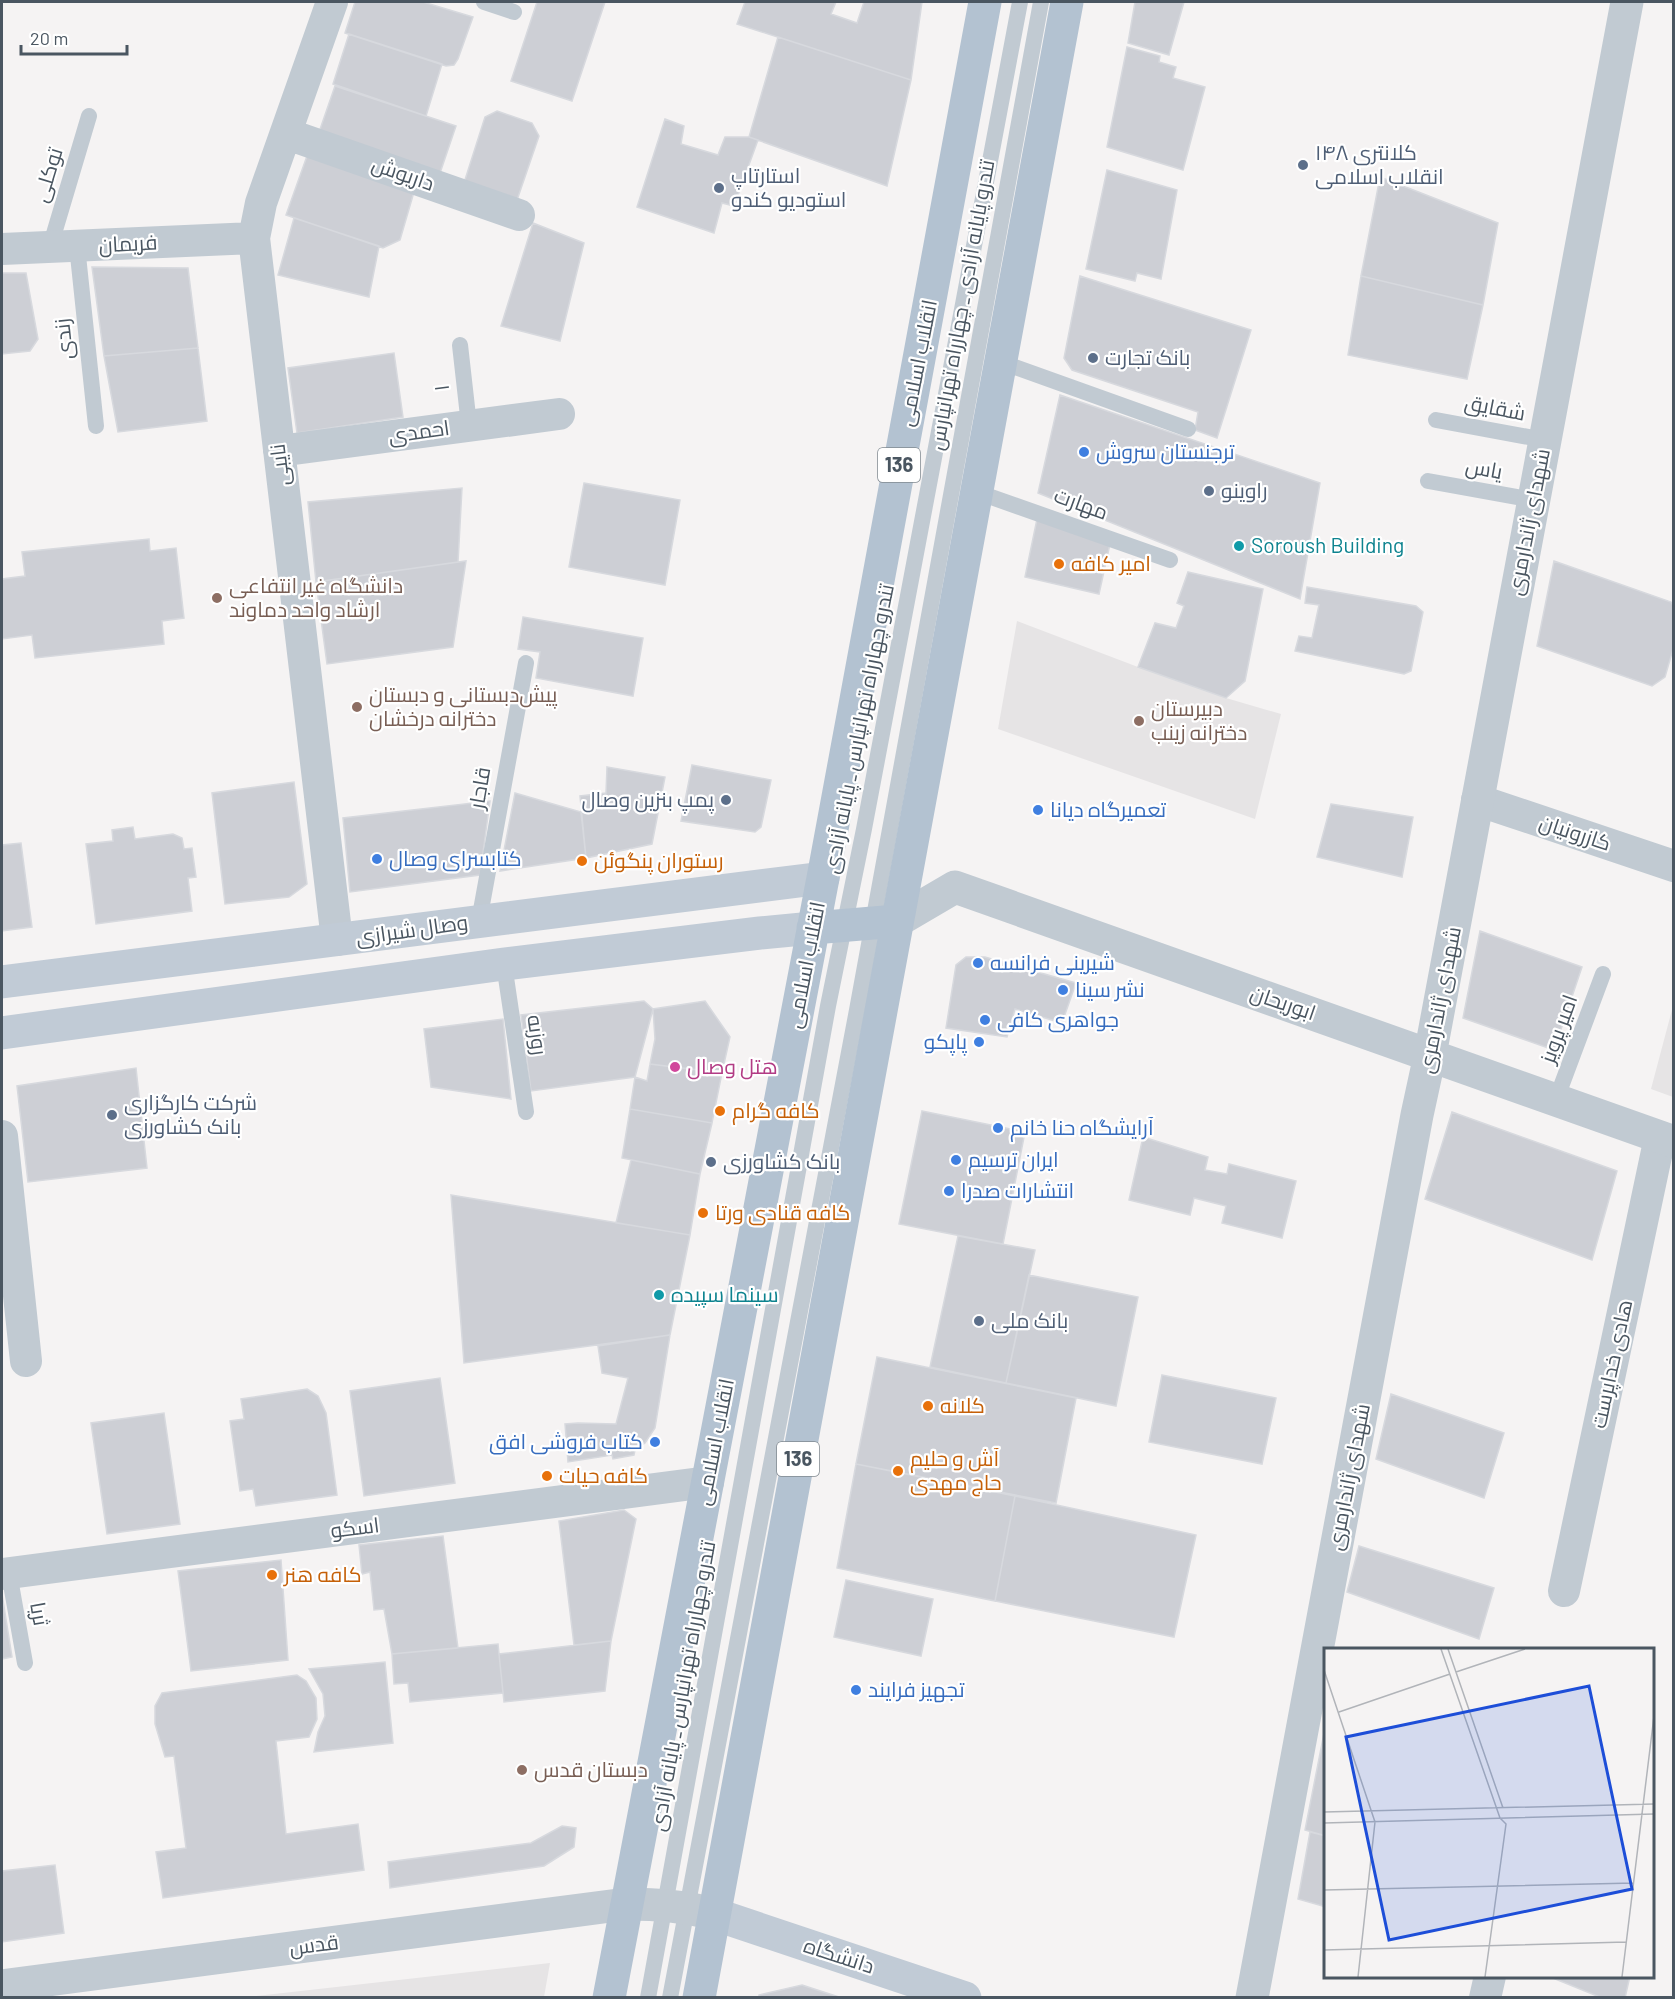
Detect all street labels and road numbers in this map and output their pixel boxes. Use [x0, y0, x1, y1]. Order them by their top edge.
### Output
street label: توکلی [26, 144, 69, 206]
street label: داریوش [368, 150, 438, 197]
street label: تندرو پایانه آزادی ـ چهارراه تهرانپارس [923, 157, 1001, 452]
street label: فریمان [98, 228, 158, 259]
street label: انقلاب اسلامی [892, 297, 943, 429]
street label: زندی [48, 317, 79, 361]
street label: ۱ [428, 383, 453, 393]
street label: شقایق [1462, 388, 1528, 427]
street label: احمدی [387, 414, 451, 449]
street label: نایبی [264, 442, 295, 488]
street label: شهدای ژاندارمری [1501, 446, 1556, 598]
road number: 136 [878, 448, 920, 482]
street label: یاس [1463, 452, 1505, 485]
street label: مهارت [1050, 481, 1112, 526]
street label: تندرو چهارراه تهرانپارس ـ پایانه آزادی [817, 581, 901, 876]
street label: قاجار [462, 765, 495, 812]
street label: کازرونیان [1536, 808, 1614, 857]
street label: انقلاب اسلامی [780, 899, 831, 1031]
street label: وصال شیرازی [354, 908, 470, 951]
street label: شهدای ژاندارمری [1412, 924, 1467, 1076]
street label: ابوریحان [1247, 979, 1319, 1026]
street label: امیر پرویز [1533, 991, 1584, 1068]
street label: روزبه [522, 1013, 554, 1057]
street label: هادی خداپرست [1585, 1297, 1639, 1431]
street label: انقلاب اسلامی [689, 1376, 740, 1508]
street label: شهدای ژاندارمری [1321, 1401, 1376, 1553]
road number: 136 [777, 1442, 819, 1476]
street label: اسکو [329, 1511, 381, 1543]
street label: تندرو چهارراه تهرانپارس ـ پایانه آزادی [644, 1538, 722, 1833]
street label: ثریا [25, 1600, 55, 1628]
street label: قدس [288, 1928, 340, 1961]
street label: دانشگاه [801, 1931, 878, 1978]

